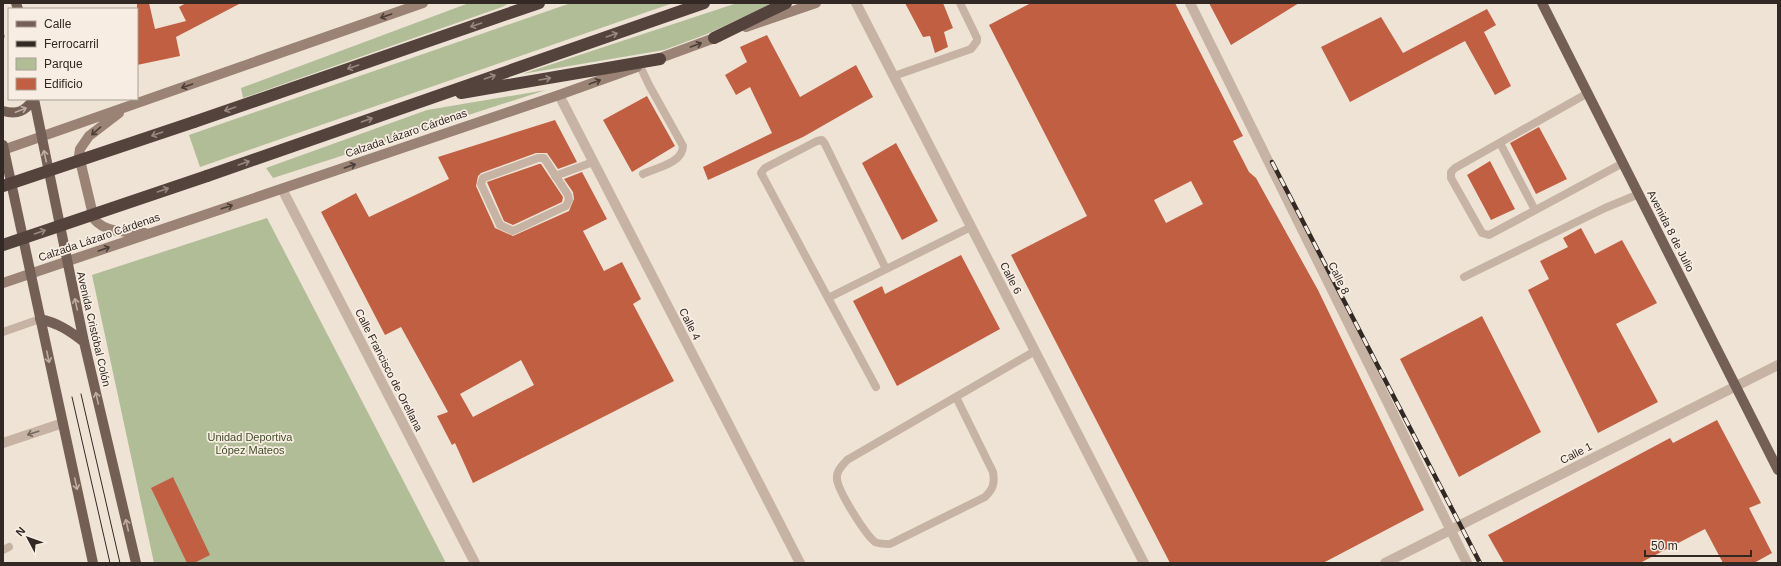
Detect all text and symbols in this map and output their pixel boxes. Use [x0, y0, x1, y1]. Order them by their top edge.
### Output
legend [8, 8, 138, 100]
one-way arrow [380, 13, 393, 20]
text: Calle [44, 17, 72, 31]
one-way arrow [470, 22, 483, 29]
one-way arrow [606, 30, 618, 38]
text: Ferrocarril [44, 37, 99, 51]
one-way arrow [690, 41, 703, 48]
text: Parque [44, 57, 83, 71]
one-way arrow [347, 64, 360, 71]
one-way arrow [483, 73, 496, 80]
one-way arrow [538, 74, 551, 82]
text: Edificio [44, 77, 83, 91]
one-way arrow [589, 78, 602, 85]
one-way arrow [182, 82, 194, 90]
one-way arrow [14, 106, 26, 114]
one-way arrow [225, 106, 237, 114]
street label: Calzada Lázaro Cárdenas [344, 106, 469, 159]
one-way arrow [360, 116, 373, 123]
one-way arrow [91, 126, 101, 135]
one-way arrow [151, 131, 164, 138]
one-way arrow [41, 149, 49, 162]
one-way arrow [238, 158, 250, 166]
one-way arrow [344, 162, 357, 169]
one-way arrow [157, 186, 169, 194]
street label: Avenida 8 de Julio [1645, 188, 1697, 274]
one-way arrow [221, 203, 233, 211]
street label: Calzada Lázaro Cárdenas [37, 210, 162, 263]
one-way arrow [33, 228, 46, 235]
one-way arrow [98, 245, 110, 253]
street label: Calle 6 [998, 260, 1024, 296]
street label: Calle 8 [1326, 260, 1352, 296]
street label: Avenida Cristóbal Colón [75, 270, 113, 388]
one-way arrow [72, 298, 80, 311]
street label: Calle 4 [677, 306, 703, 342]
street label: Calle Francisco de Orellana [353, 307, 426, 434]
one-way arrow [45, 350, 53, 363]
one-way arrow [93, 392, 101, 405]
one-way arrow [26, 430, 39, 437]
park label: Unidad Deportiva López Mateos [208, 431, 293, 456]
street label: Calle 1 [1558, 440, 1594, 466]
one-way arrow [72, 477, 80, 490]
north arrow [8, 518, 48, 558]
one-way arrow [122, 519, 130, 532]
text: N [13, 524, 28, 538]
scale bar [1645, 532, 1751, 558]
text: 50 m [1651, 539, 1678, 553]

